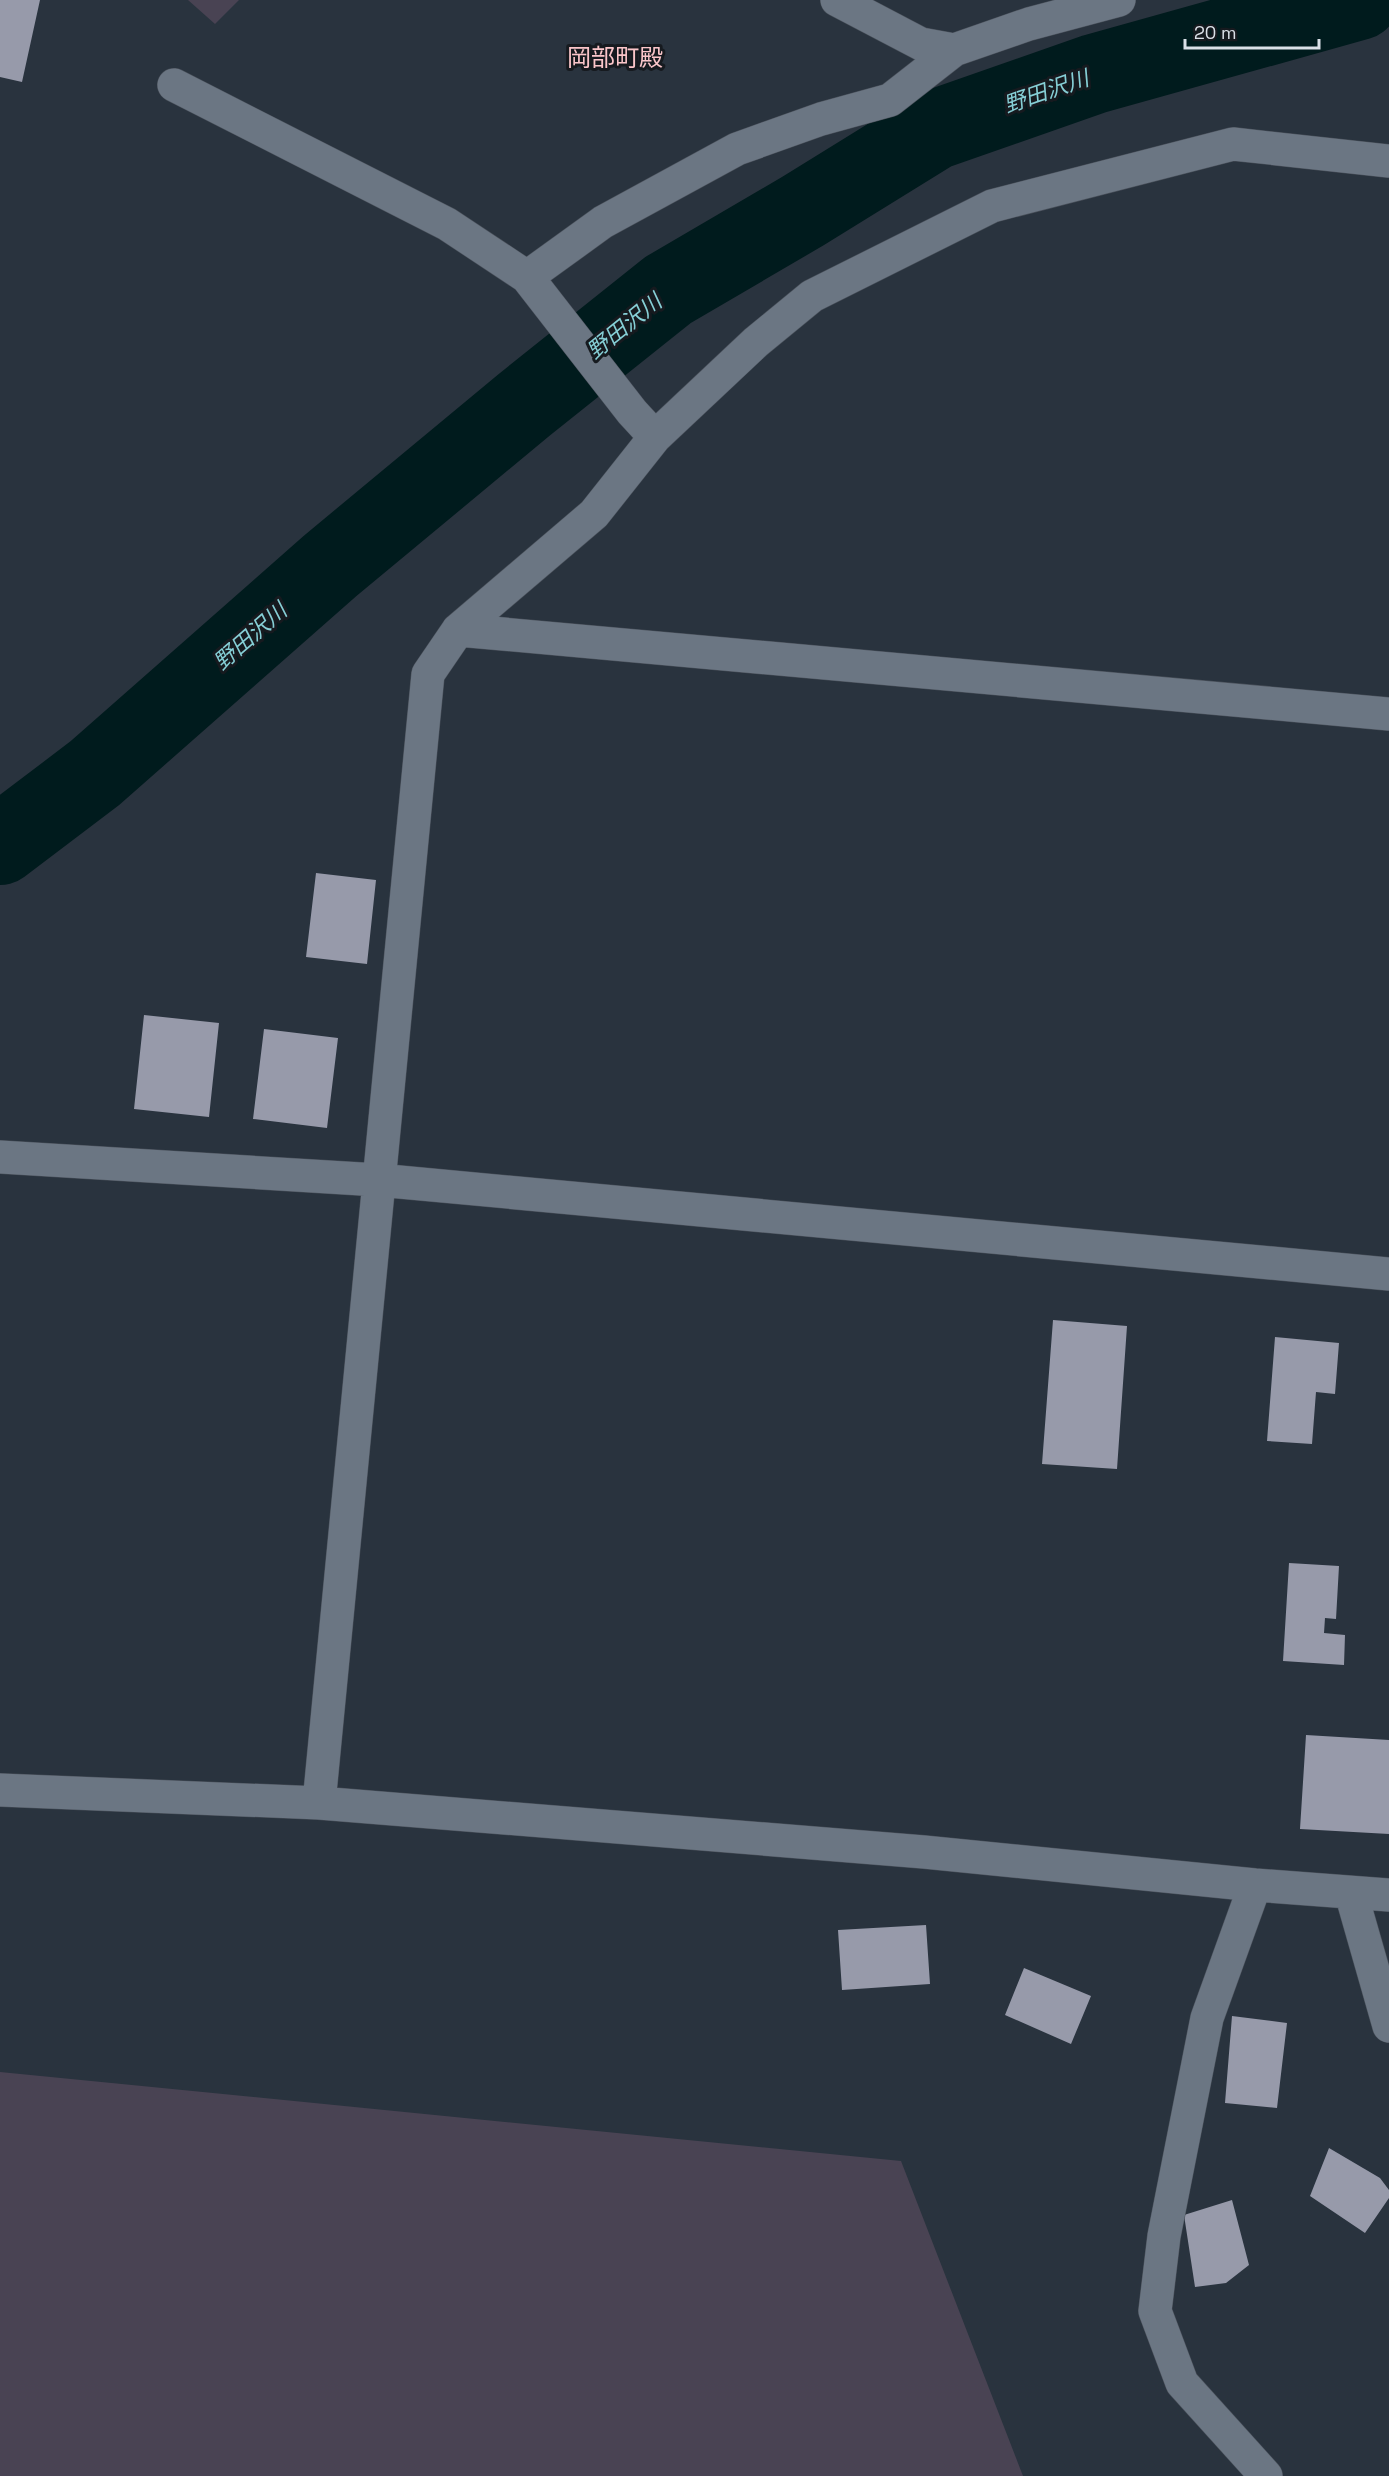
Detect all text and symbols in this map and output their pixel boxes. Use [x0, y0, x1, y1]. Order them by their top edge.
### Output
scale bar [1185, 12, 1318, 50]
text: 20 m [1194, 21, 1237, 44]
district label: 岡部町殿 [567, 42, 663, 73]
water label: 野田沢川 [1000, 63, 1094, 119]
water label: 野田沢川 [581, 286, 669, 365]
water label: 野田沢川 [208, 595, 294, 675]

